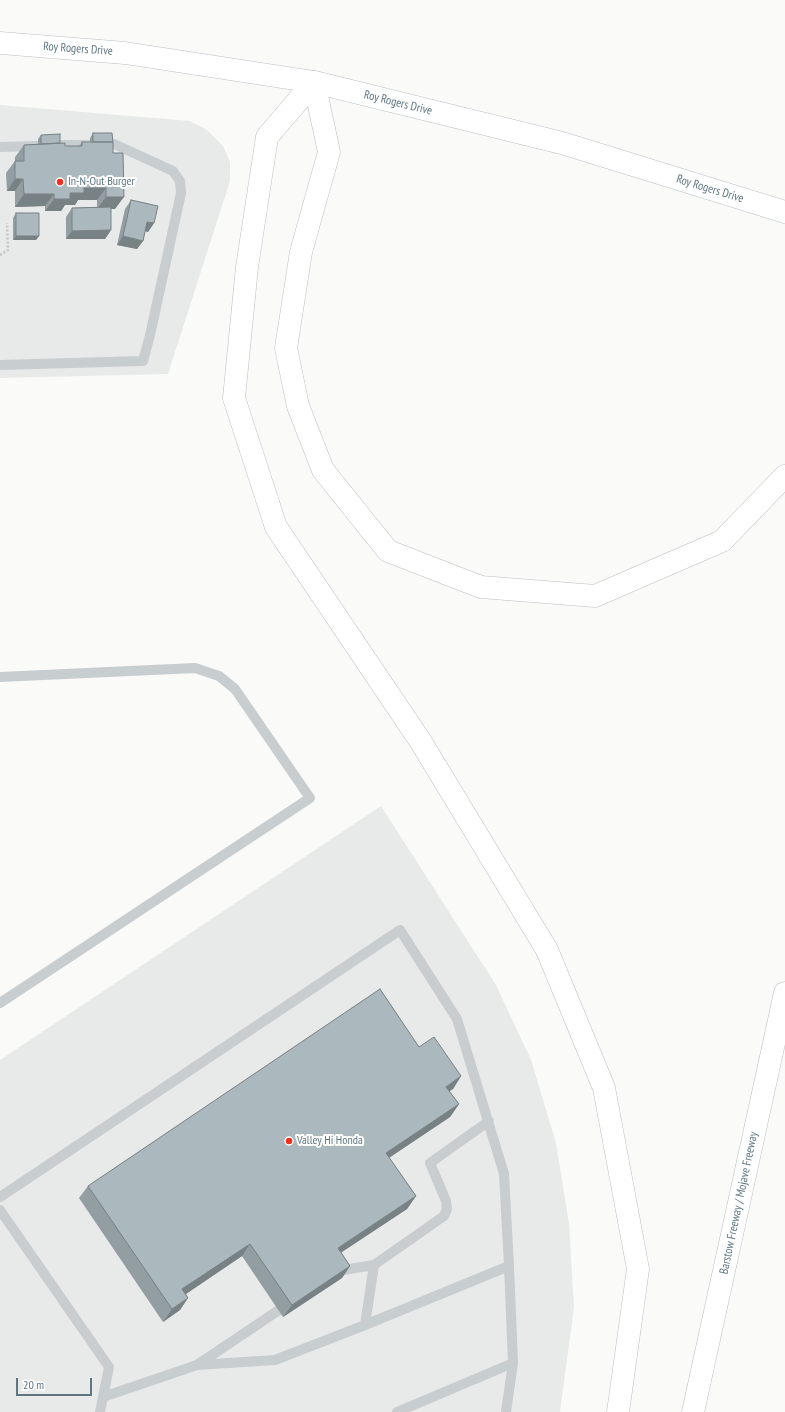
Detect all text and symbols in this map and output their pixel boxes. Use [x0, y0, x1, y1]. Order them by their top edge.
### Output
street label: Roy Rogers Drive [43, 39, 113, 59]
street label: Roy Rogers Drive [362, 88, 434, 118]
street label: Roy Rogers Drive [675, 172, 745, 206]
place label: In-N-Out Burger [68, 175, 135, 189]
marker: In-N-Out Burger [55, 177, 65, 187]
street label: Barstow Freeway / Mojave Freeway [717, 1130, 761, 1276]
place label: Valley Hi Honda [297, 1134, 363, 1148]
marker: Valley Hi Honda [284, 1136, 294, 1146]
scale bar [18, 1370, 94, 1396]
text: 20 m [23, 1377, 44, 1392]

